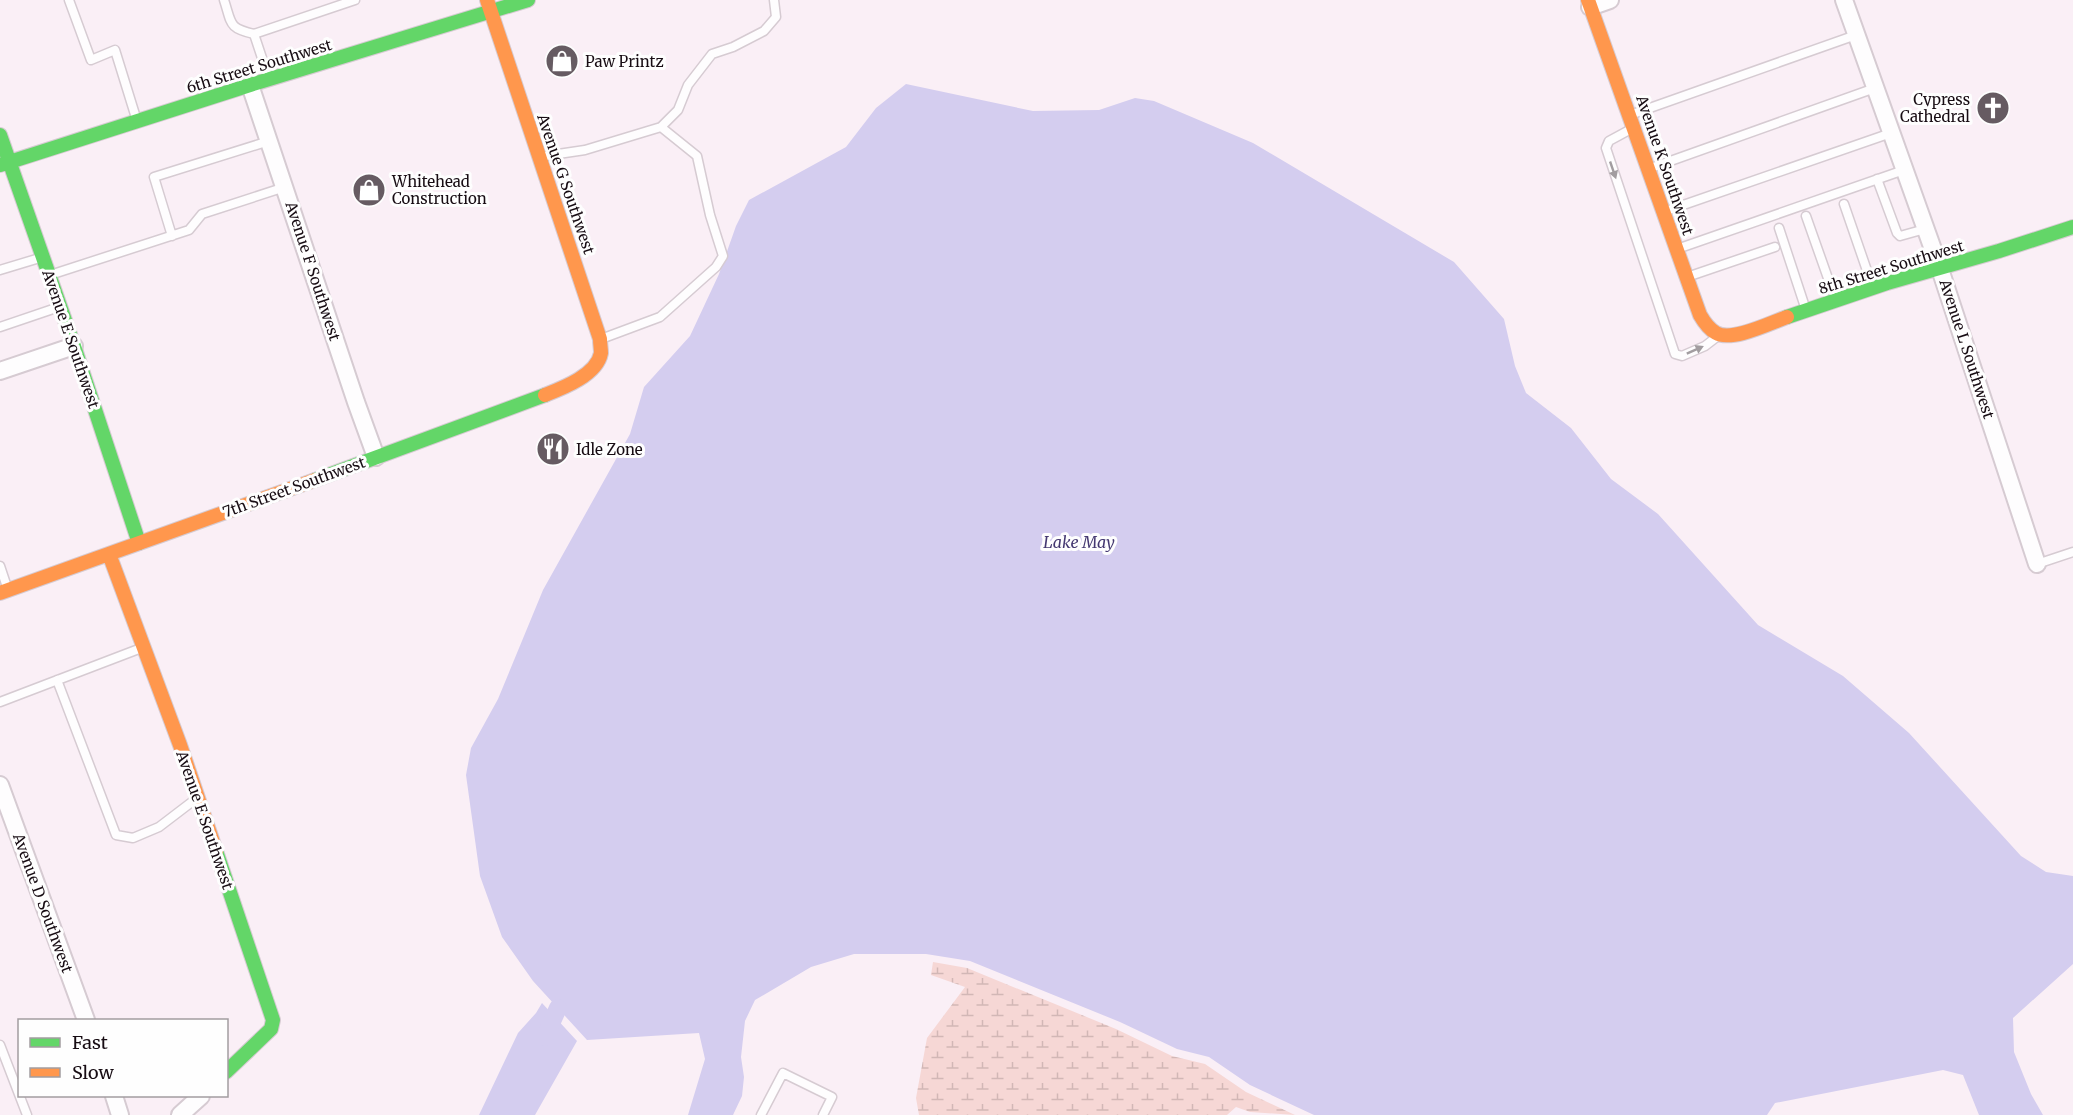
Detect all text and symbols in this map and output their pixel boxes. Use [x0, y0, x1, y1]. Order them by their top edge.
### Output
street label: 6th Street Southwest [184, 35, 334, 97]
shop icon: Paw Printz [544, 43, 580, 79]
place label: Paw Printz [585, 52, 664, 71]
place label: Cypress Cathedral [1900, 90, 1970, 126]
church icon: Cypress Cathedral [1975, 90, 2011, 126]
street label: Avenue K Southwest [1632, 92, 1698, 238]
street label: Avenue G Southwest [533, 111, 599, 257]
one-way arrow [1609, 161, 1619, 179]
shop icon: Whitehead Construction [351, 172, 387, 208]
place label: Whitehead Construction [391, 172, 487, 208]
street label: Avenue F Southwest [281, 198, 345, 343]
street label: 8th Street Southwest [1816, 236, 1966, 298]
street label: Avenue E Southwest [38, 266, 104, 411]
street label: Avenue L Southwest [1935, 276, 1999, 421]
one-way arrow [1686, 346, 1703, 355]
restaurant icon: Idle Zone [535, 431, 571, 467]
place label: Idle Zone [576, 440, 643, 459]
street label: 7th Street Southwest [220, 452, 368, 522]
water label: Lake May [1043, 532, 1115, 552]
street label: Avenue E Southwest [172, 747, 238, 892]
street label: Avenue D Southwest [9, 830, 77, 976]
legend [18, 1019, 228, 1097]
text: Fast [72, 1031, 108, 1054]
text: Slow [72, 1061, 115, 1084]

